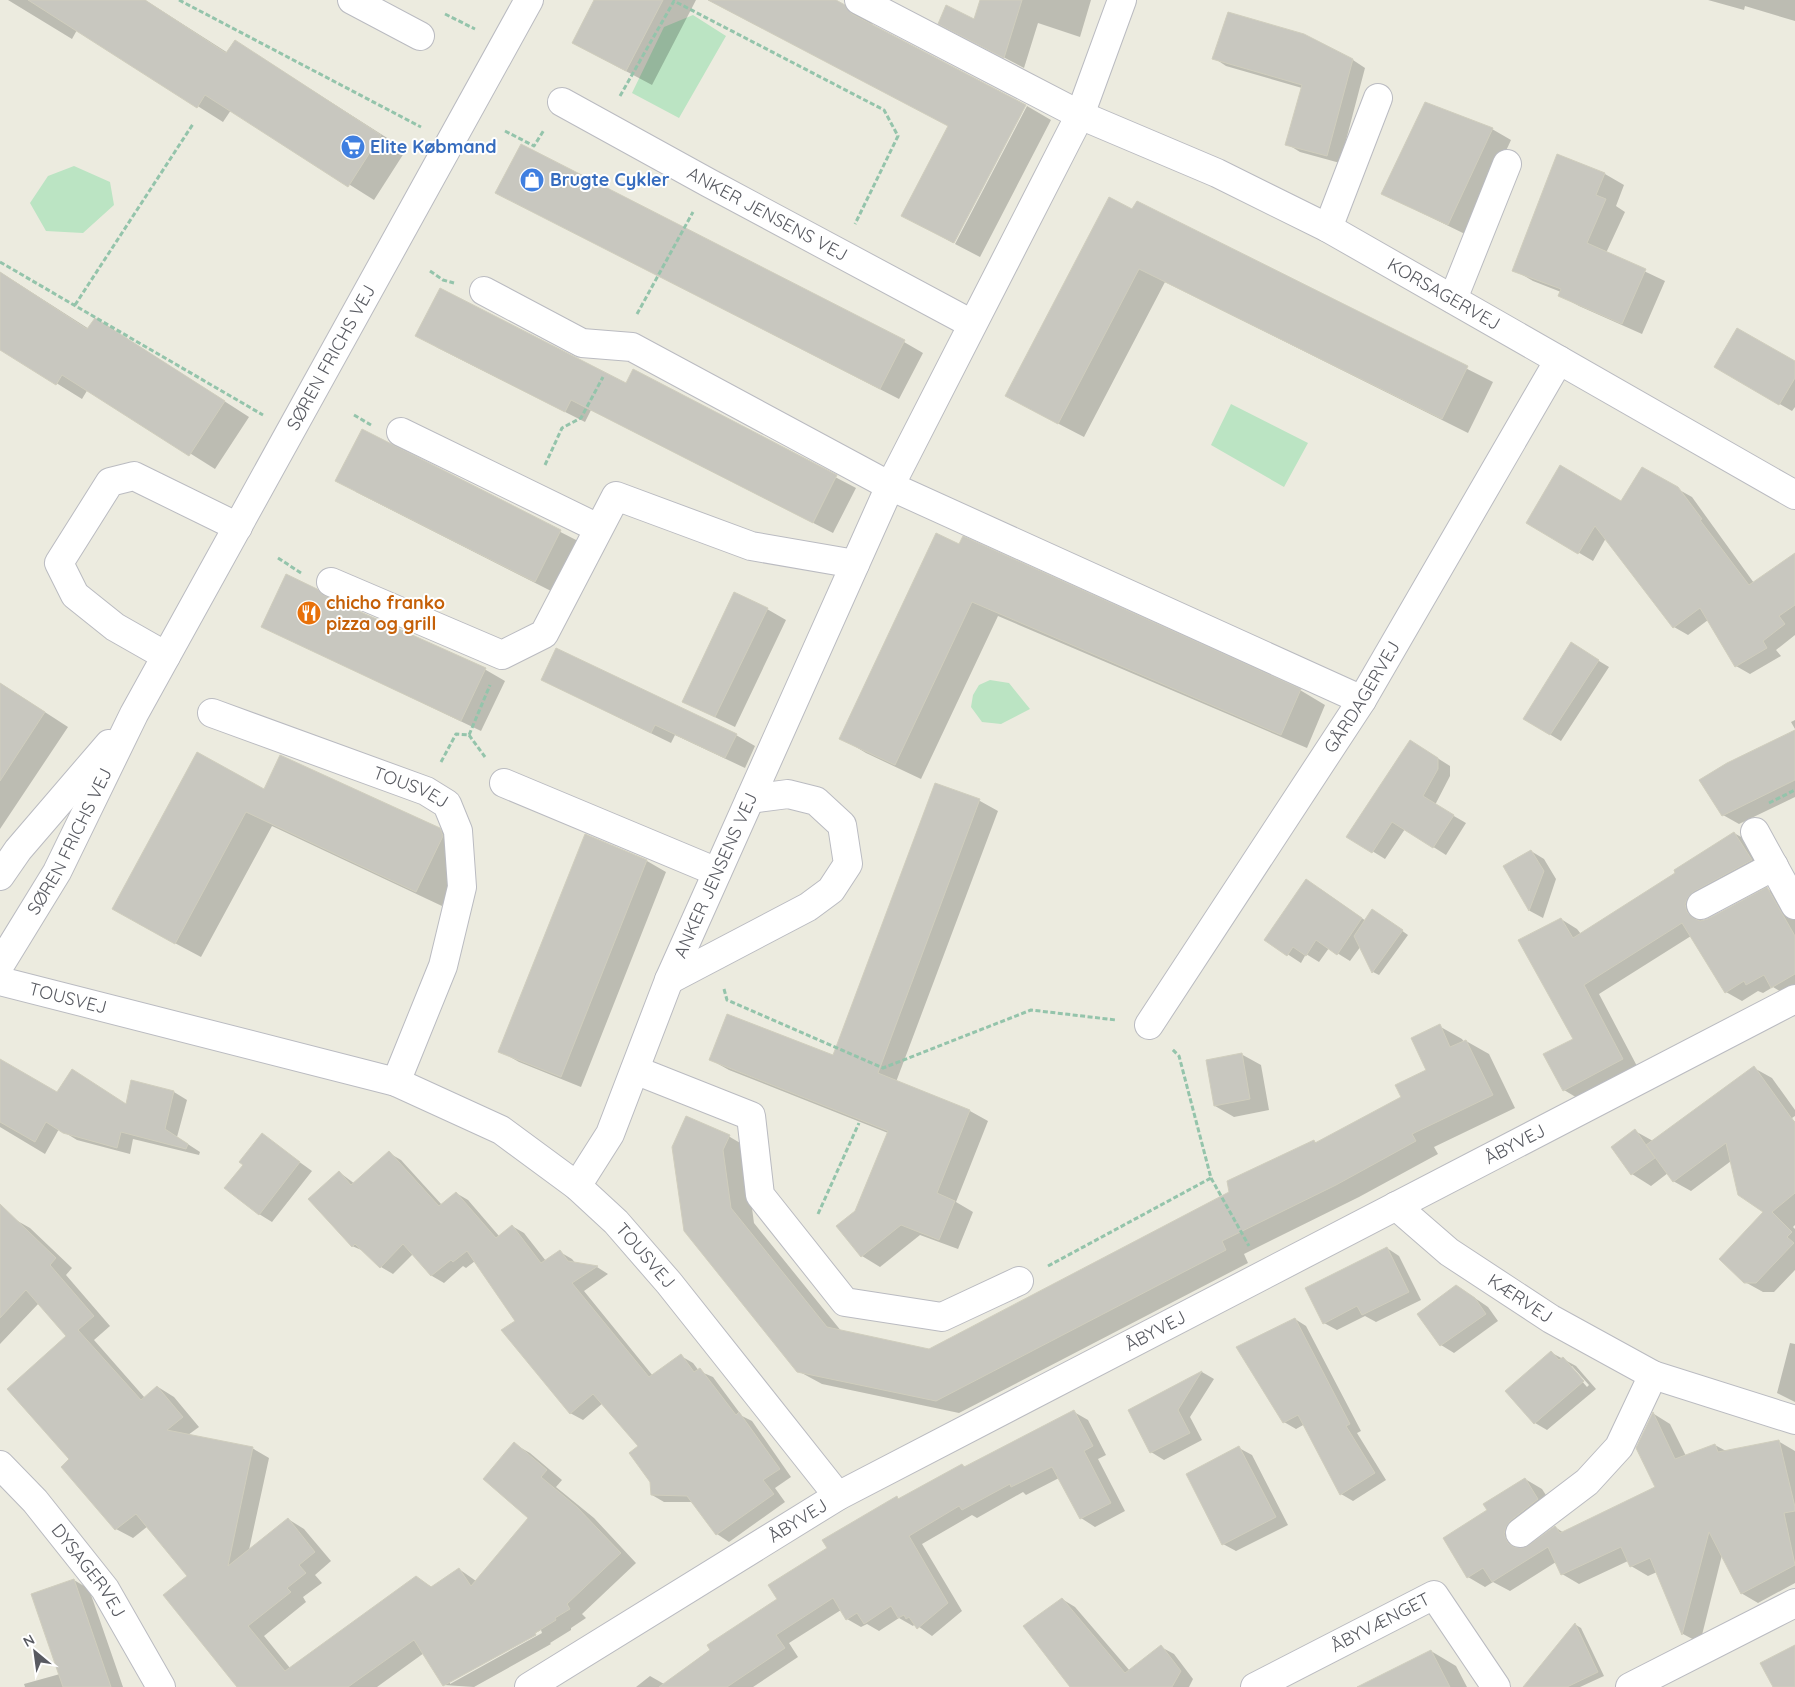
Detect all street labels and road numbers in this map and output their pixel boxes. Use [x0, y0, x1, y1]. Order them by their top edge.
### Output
street label: ANKER JENSENS VEJ [683, 161, 852, 266]
street label: KORSAGERVEJ [1383, 252, 1504, 335]
street label: SØREN FRICHS VEJ [281, 281, 380, 434]
street label: GÅRDAGERVEJ [1318, 637, 1405, 757]
street label: TOUSVEJ [370, 761, 453, 813]
street label: SØREN FRICHS VEJ [22, 764, 117, 919]
street label: ANKER JENSENS VEJ [668, 789, 762, 962]
street label: TOUSVEJ [27, 977, 109, 1019]
street label: ÅBYVEJ [1480, 1119, 1549, 1169]
street label: TOUSVEJ [611, 1218, 680, 1293]
street label: KÆRVEJ [1483, 1269, 1557, 1328]
street label: ÅBYVEJ [1121, 1305, 1190, 1356]
street label: ÅBYVEJ [764, 1493, 831, 1547]
street label: DYSAGERVEJ [47, 1519, 131, 1621]
street label: ÅBYVÆNGET [1327, 1587, 1434, 1657]

